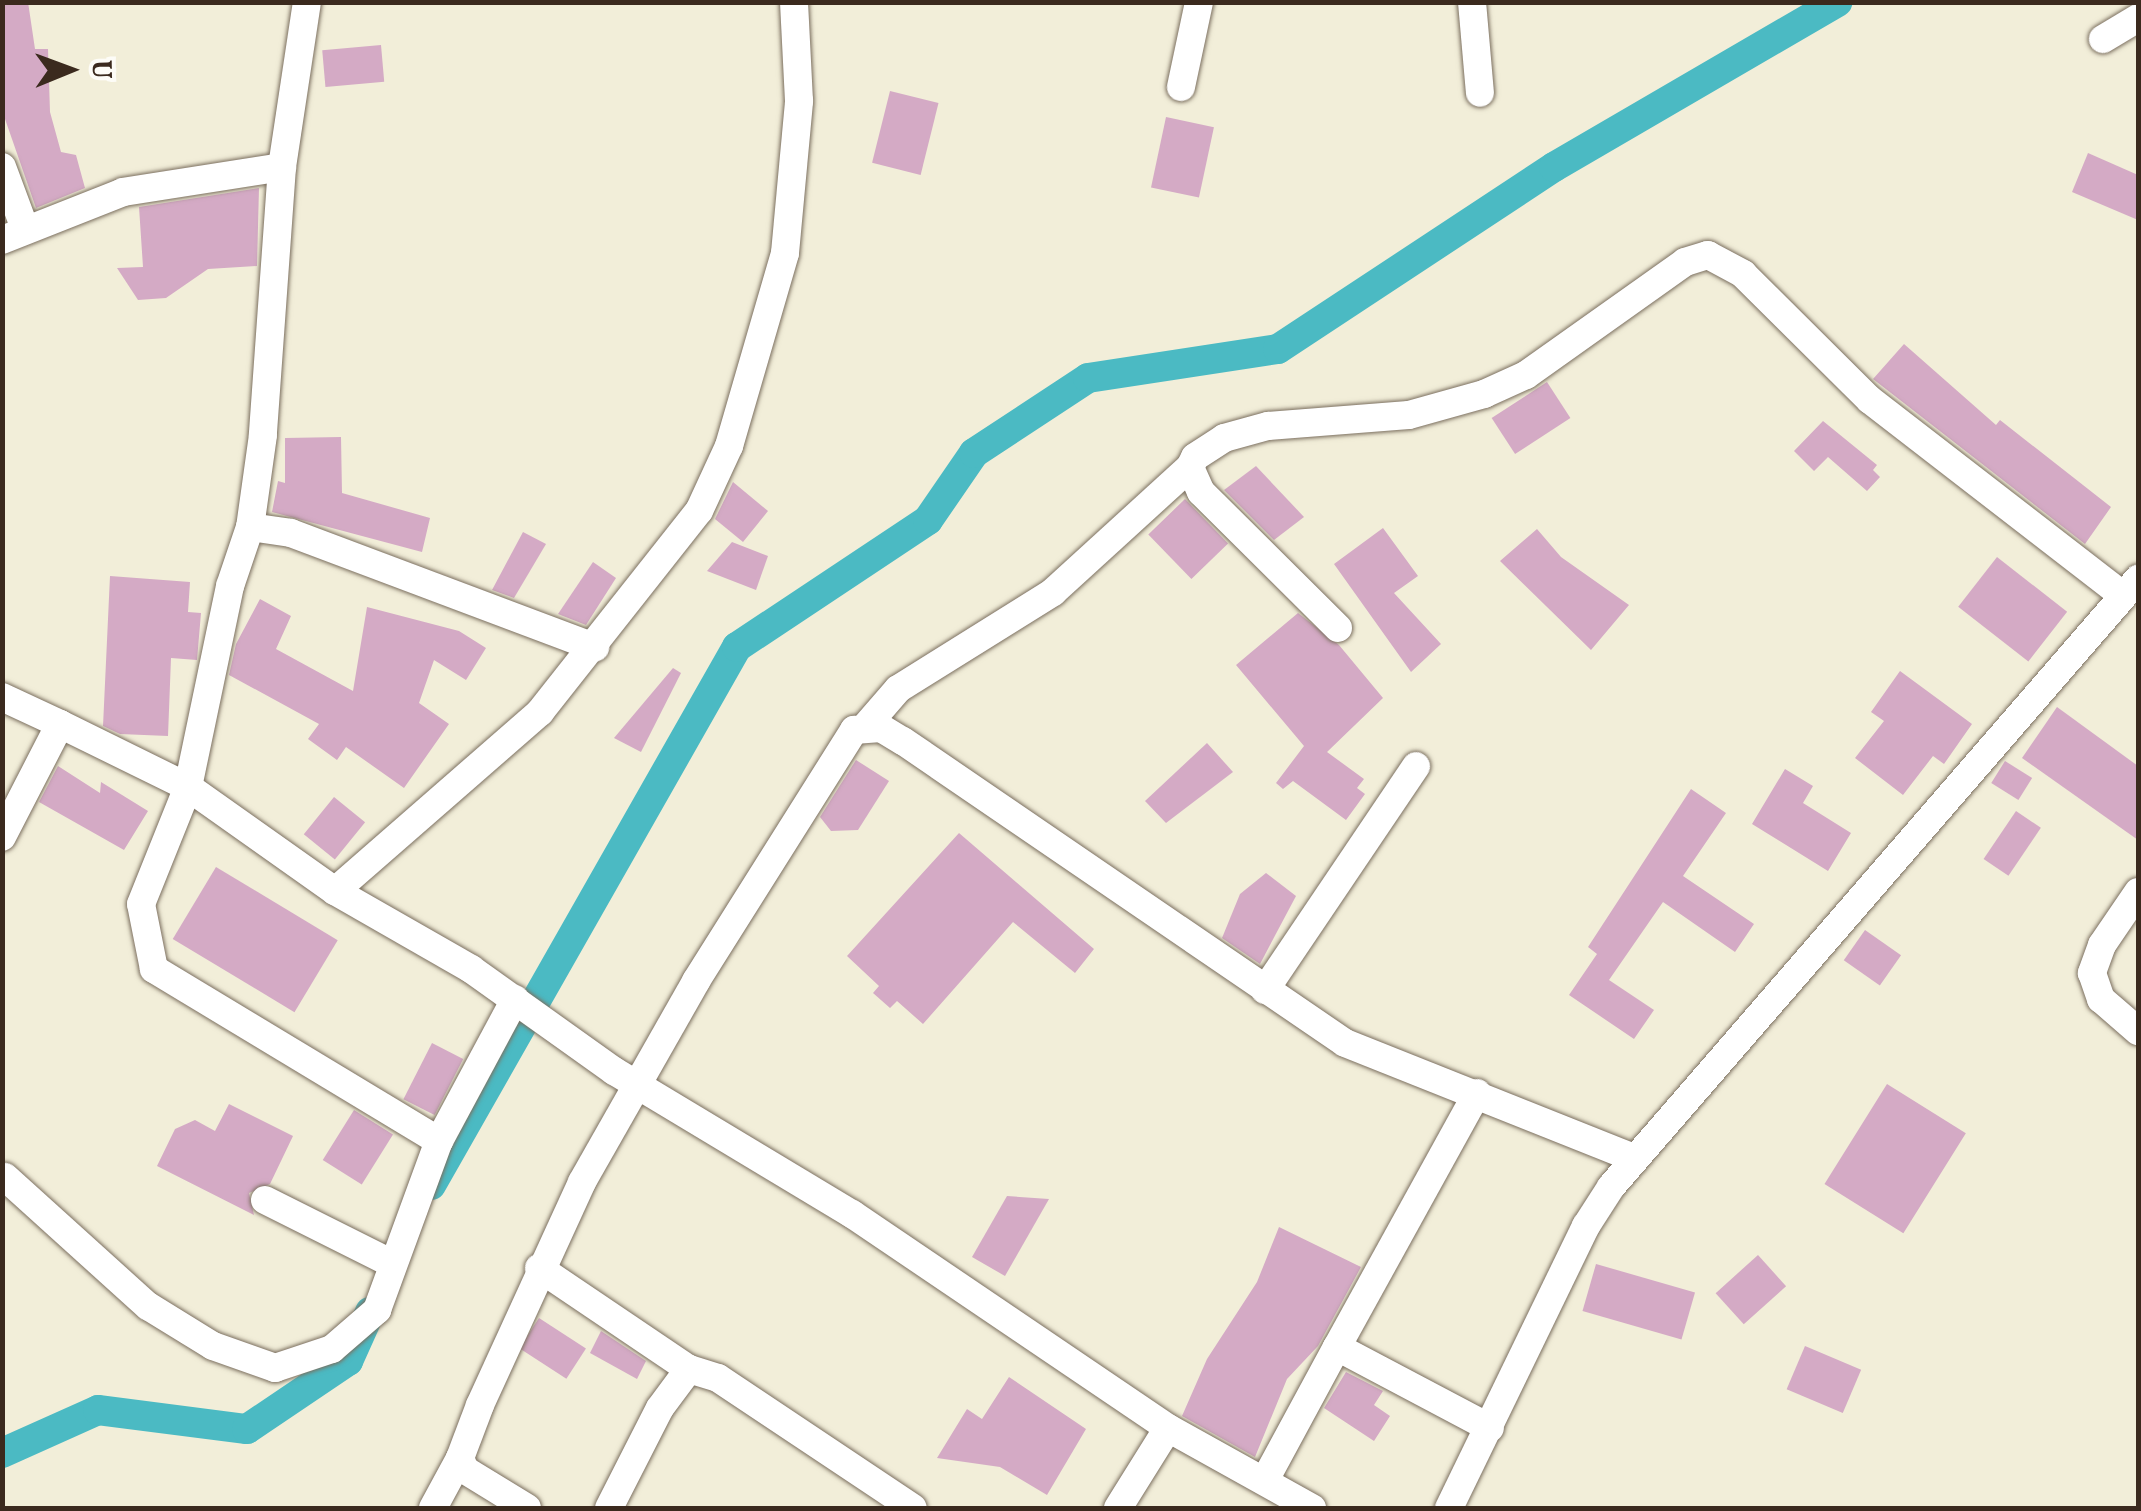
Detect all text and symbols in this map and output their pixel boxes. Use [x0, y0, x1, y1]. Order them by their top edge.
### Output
north arrow [20, 20, 120, 120]
text: U [81, 60, 120, 79]

